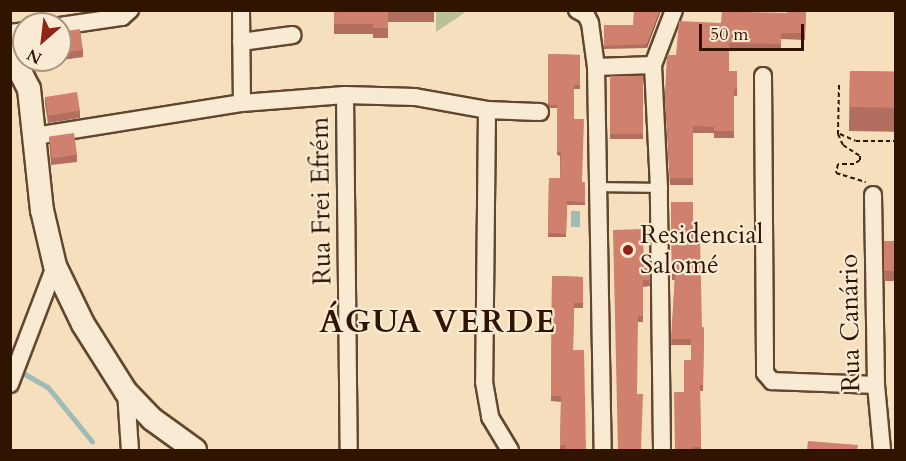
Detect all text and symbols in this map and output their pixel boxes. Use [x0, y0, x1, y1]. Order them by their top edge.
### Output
north arrow [12, 12, 72, 72]
scale bar [702, 12, 807, 50]
text: 50 m [710, 22, 749, 47]
text: N [23, 43, 46, 69]
street label: Rua Frei Efrém [304, 117, 338, 285]
place label: Residencial Salomé [640, 219, 763, 280]
marker: Residencial Salomé [621, 243, 635, 257]
street label: Rua Canário [833, 253, 867, 393]
district label: ÁGUA VERDE [319, 303, 557, 341]

